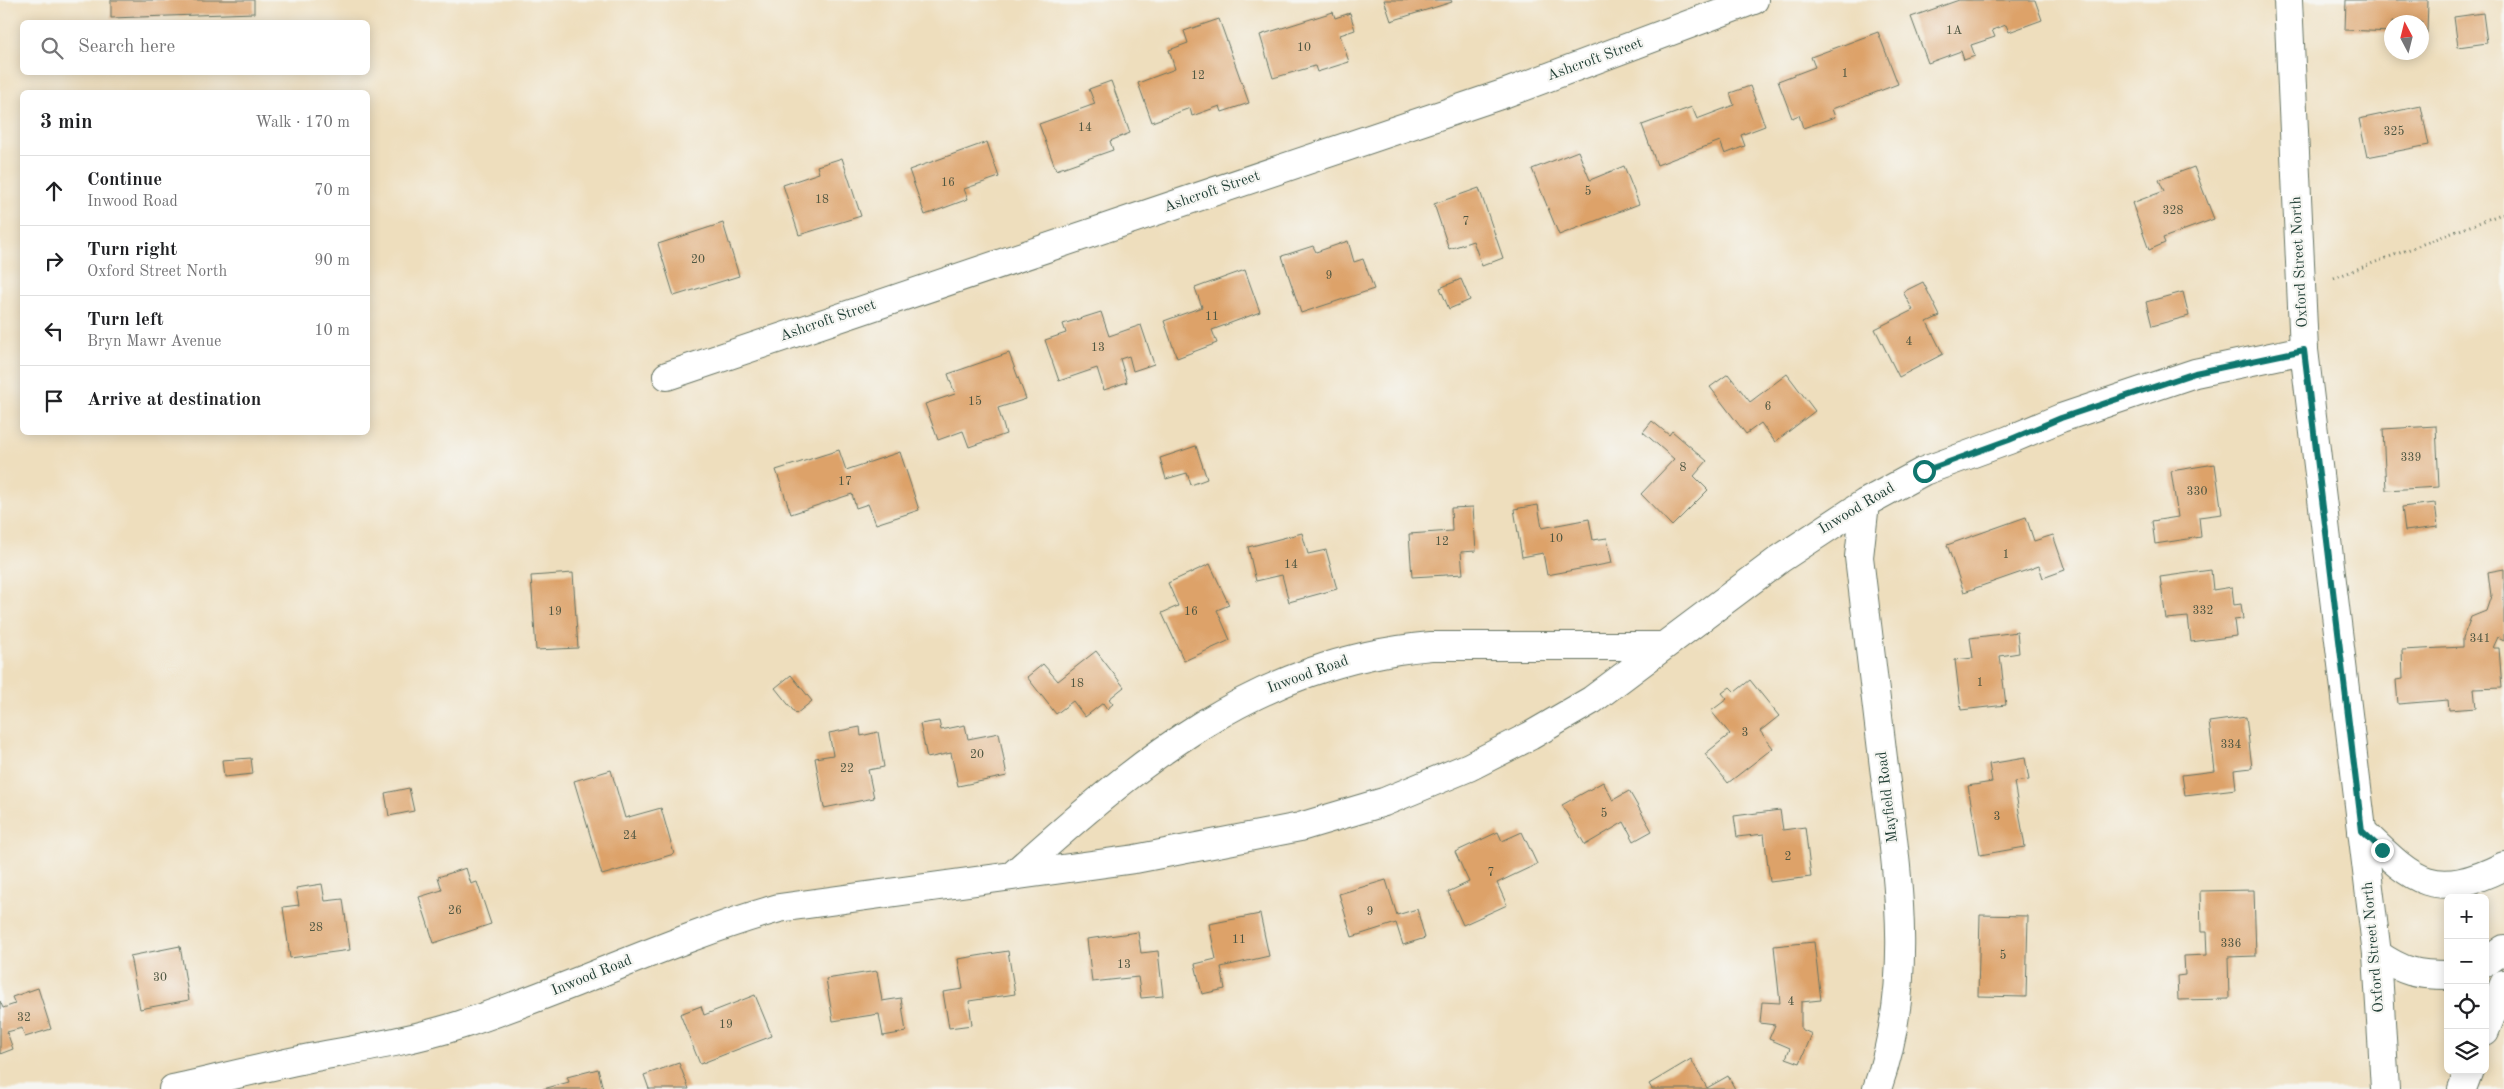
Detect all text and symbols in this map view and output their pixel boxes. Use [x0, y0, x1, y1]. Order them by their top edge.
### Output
north arrow [2384, 15, 2429, 60]
search box [20, 20, 370, 75]
house number: 1A [1946, 25, 1962, 37]
icon: search [38, 34, 66, 62]
street label: Ashcroft Street [1545, 36, 1645, 84]
text: Search here [78, 38, 175, 57]
house number: 10 [1297, 42, 1311, 54]
house number: 1 [1842, 68, 1848, 80]
house number: 12 [1191, 70, 1205, 82]
text: 3 min [40, 112, 93, 133]
text: Walk · 170 m [255, 115, 350, 131]
house number: 14 [1078, 122, 1092, 134]
house number: 325 [2384, 125, 2404, 138]
street label: Ashcroft Street [1162, 169, 1262, 215]
text: Continue [87, 171, 162, 190]
icon: ahead [40, 177, 68, 205]
house number: 16 [941, 177, 955, 189]
text: 70 m [314, 183, 350, 199]
house number: 5 [1585, 185, 1592, 198]
text: Inwood Road [87, 194, 178, 210]
house number: 18 [815, 194, 829, 206]
street label: Oxford Street North [2289, 196, 2311, 328]
house number: 328 [2163, 205, 2183, 217]
house number: 7 [1463, 216, 1469, 228]
text: Turn right [87, 241, 177, 260]
icon: right [40, 247, 68, 275]
text: 90 m [314, 253, 350, 269]
house number: 20 [691, 254, 705, 266]
text: Oxford Street North [87, 264, 227, 280]
house number: 9 [1326, 270, 1332, 282]
street label: Ashcroft Street [778, 298, 878, 344]
text: Turn left [87, 311, 164, 330]
house number: 11 [1205, 311, 1219, 323]
icon: left [40, 317, 68, 345]
text: 10 m [314, 323, 350, 339]
text: Bryn Mawr Avenue [87, 334, 221, 350]
house number: 4 [1906, 336, 1913, 348]
house number: 13 [1091, 342, 1105, 354]
icon: arrive [40, 387, 68, 415]
text: Arrive at destination [87, 391, 261, 410]
house number: 15 [968, 395, 982, 408]
house number: 6 [1765, 401, 1772, 413]
house number: 339 [2401, 452, 2421, 464]
route start [1913, 460, 1936, 483]
house number: 8 [1680, 462, 1687, 474]
house number: 17 [838, 476, 852, 488]
street label: Inwood Road [1817, 481, 1898, 537]
house number: 330 [2187, 486, 2207, 498]
house number: 10 [1549, 533, 1563, 545]
house number: 12 [1435, 536, 1449, 548]
house number: 1 [2003, 549, 2009, 561]
house number: 14 [1284, 559, 1298, 571]
house number: 332 [2193, 605, 2213, 617]
house number: 19 [548, 606, 562, 618]
house number: 16 [1184, 606, 1198, 618]
house number: 341 [2470, 633, 2490, 645]
street label: Inwood Road [1265, 653, 1351, 697]
house number: 1 [1977, 677, 1983, 689]
house number: 18 [1070, 678, 1084, 690]
house number: 3 [1742, 727, 1748, 739]
house number: 334 [2221, 739, 2241, 751]
house number: 20 [970, 749, 984, 761]
street label: Mayfield Road [1875, 750, 1901, 844]
house number: 22 [840, 763, 854, 775]
house number: 5 [1601, 807, 1608, 820]
house number: 3 [1994, 811, 2000, 823]
house number: 24 [623, 830, 637, 842]
route end [2371, 839, 2394, 862]
house number: 2 [1785, 851, 1791, 863]
house number: 7 [1488, 867, 1494, 879]
street label: Oxford Street North [2361, 881, 2387, 1013]
map controls [2444, 894, 2489, 1074]
button: + [2444, 894, 2489, 939]
house number: 26 [448, 905, 462, 917]
house number: 9 [1367, 906, 1373, 918]
house number: 28 [309, 922, 323, 934]
house number: 11 [1232, 934, 1246, 946]
house number: 336 [2221, 938, 2241, 950]
button: − [2444, 939, 2489, 984]
house number: 5 [2000, 949, 2007, 962]
street label: Inwood Road [550, 953, 634, 999]
house number: 13 [1117, 959, 1131, 971]
house number: 30 [153, 972, 167, 984]
button: locate [2444, 984, 2489, 1029]
house number: 4 [1788, 996, 1795, 1008]
house number: 32 [17, 1012, 31, 1024]
house number: 19 [719, 1019, 733, 1031]
button: layers [2444, 1029, 2489, 1074]

